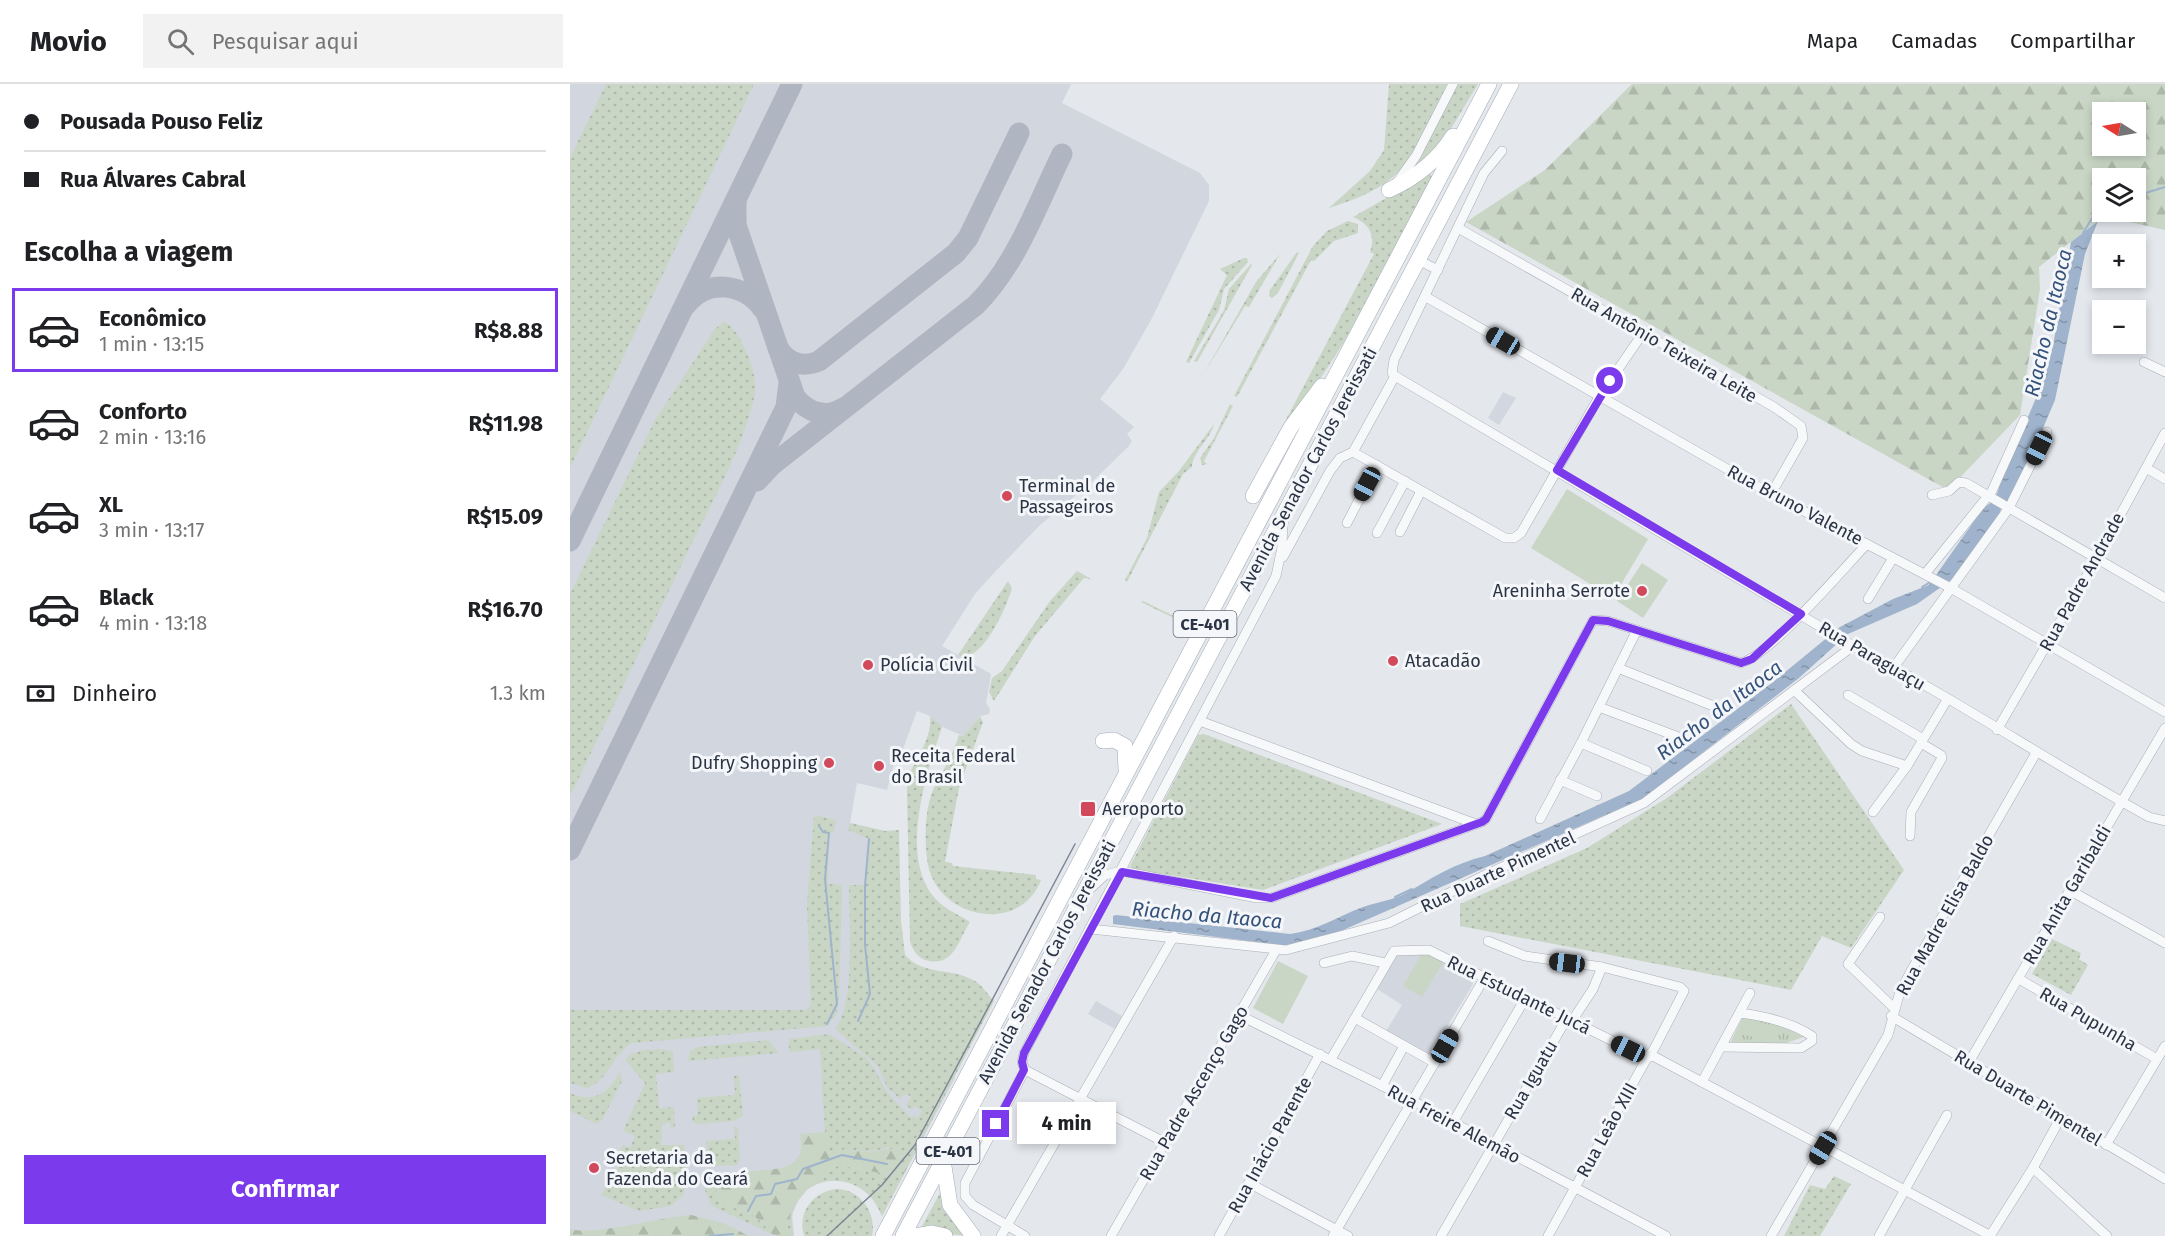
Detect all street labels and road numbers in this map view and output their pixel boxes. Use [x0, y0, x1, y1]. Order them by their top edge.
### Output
street label: Rua Antônio Teixeira Leite [1567, 283, 1761, 407]
street label: Avenida Senador Carlos Jereissati [1234, 343, 1382, 595]
street label: Rua Bruno Valente [1723, 460, 1867, 550]
street label: Rua Padre Andrade [2035, 509, 2129, 655]
road number: CE-401 [1174, 611, 1236, 637]
street label: Rua Paraguaçu [1815, 617, 1929, 695]
street label: Rua Anita Garibaldi [2018, 821, 2116, 969]
street label: Rua Duarte Pimentel [1417, 826, 1579, 918]
street label: Rua Madre Elisa Baldo [1891, 830, 1999, 1000]
street label: Avenida Senador Carlos Jereissati [973, 836, 1121, 1088]
street label: Rua Estudante Jucá [1444, 951, 1594, 1039]
street label: Rua Pupunha [2036, 982, 2140, 1056]
street label: Rua Padre Ascenço Gago [1135, 1002, 1253, 1184]
street label: Rua Iguatu [1500, 1037, 1562, 1123]
street label: Rua Duarte Pimentel [1950, 1045, 2106, 1151]
street label: Rua Inácio Parente [1223, 1073, 1317, 1217]
street label: Rua Leão XIII [1572, 1079, 1642, 1181]
street label: Rua Freire Alemão [1384, 1080, 1524, 1168]
road number: CE-401 [916, 1138, 980, 1164]

